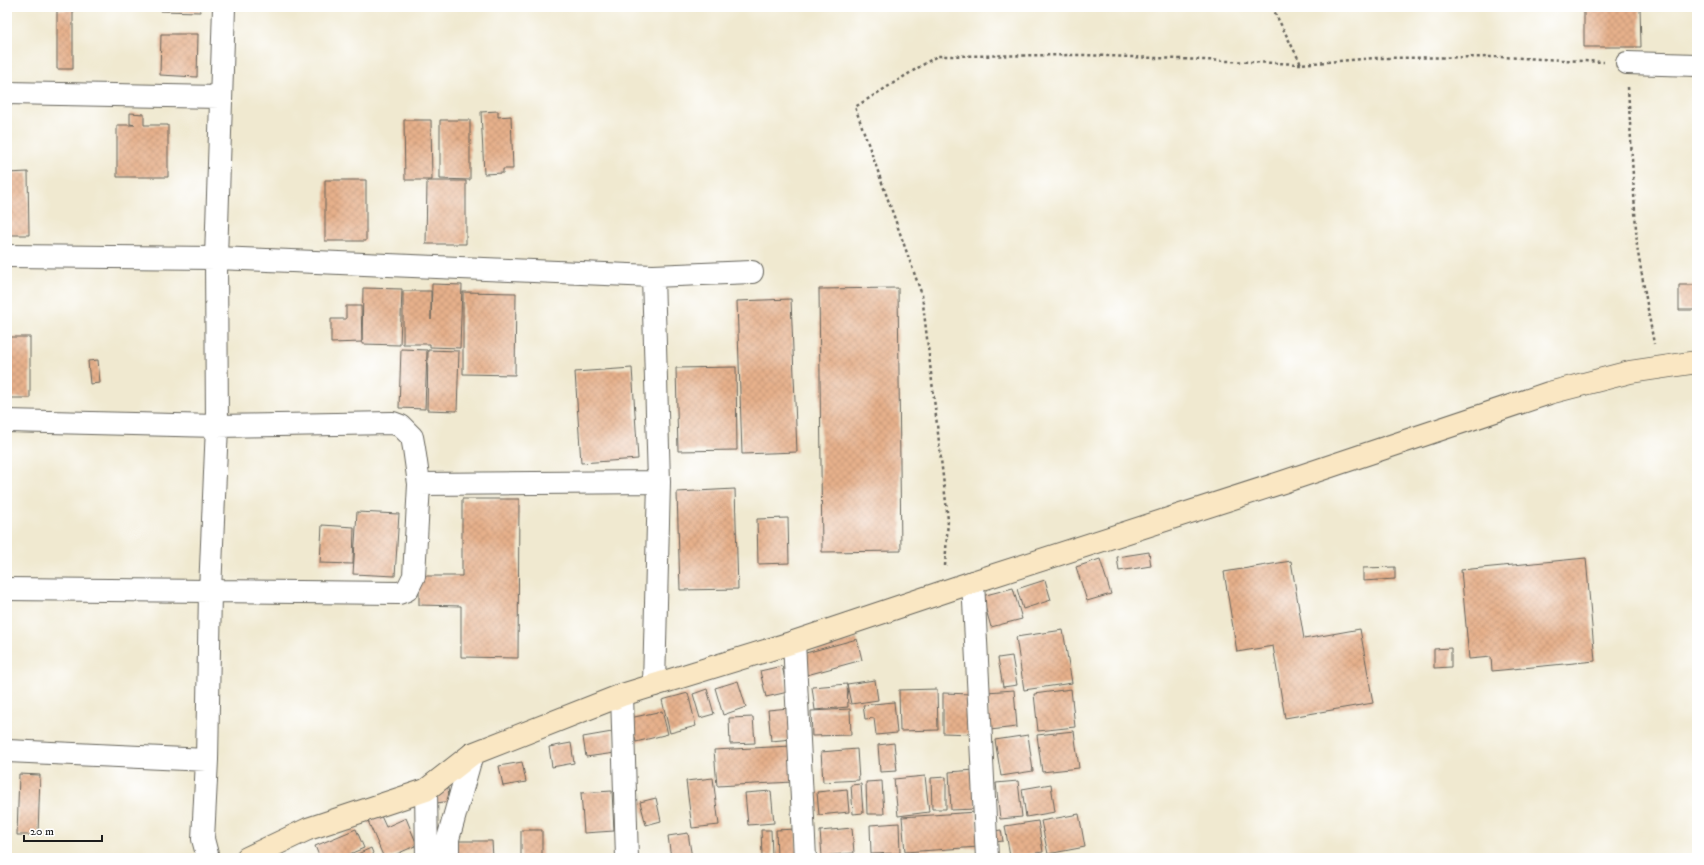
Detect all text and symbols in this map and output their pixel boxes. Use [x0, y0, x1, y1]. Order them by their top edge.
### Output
scale bar [24, 817, 102, 843]
text: 20 m [30, 824, 54, 839]

